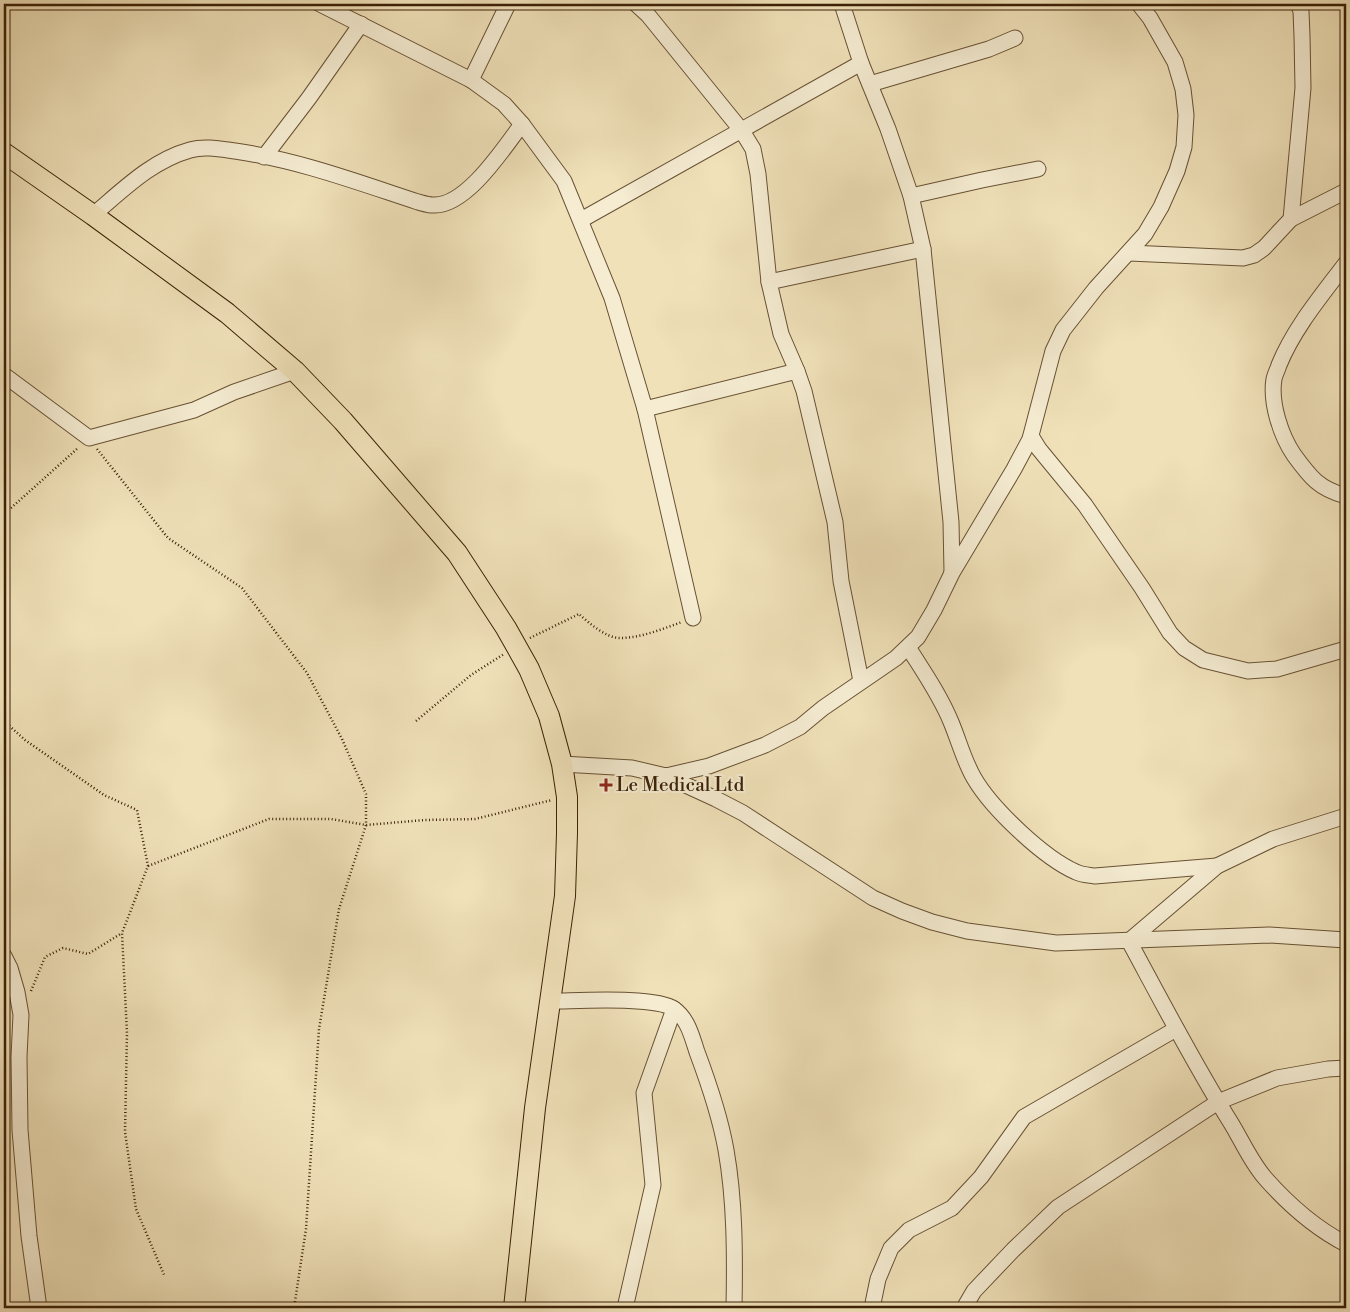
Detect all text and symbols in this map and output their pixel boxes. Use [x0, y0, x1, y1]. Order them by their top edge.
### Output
place label: Le Medical Ltd [616, 773, 745, 797]
marker: Le Medical Ltd [600, 779, 612, 791]

